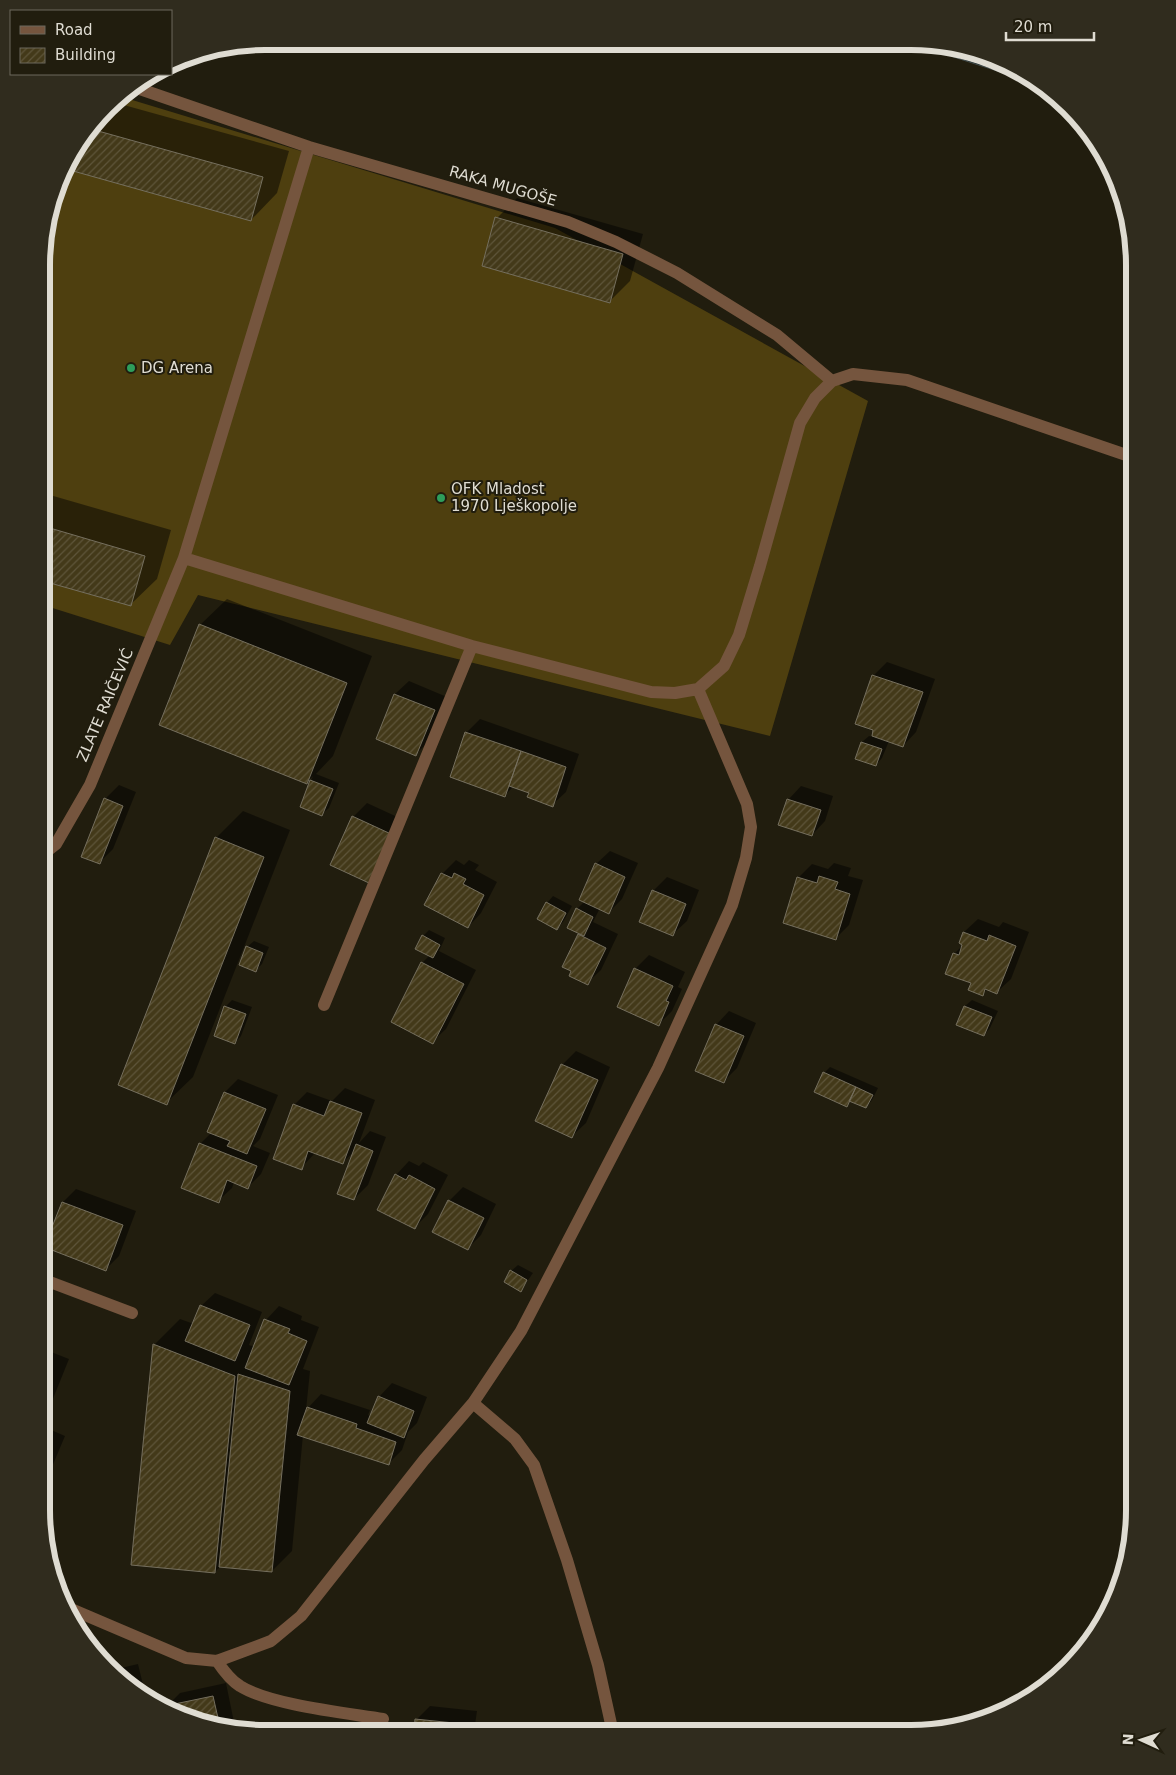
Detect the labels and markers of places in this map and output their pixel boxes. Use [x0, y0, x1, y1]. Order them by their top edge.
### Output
place label: DG Arena [141, 359, 213, 377]
marker: DG Arena [125, 362, 137, 374]
place label: OFK Mladost 1970 Lješkopolje [451, 480, 577, 515]
marker: OFK Mladost 1970 Lješkopolje [435, 492, 447, 504]

